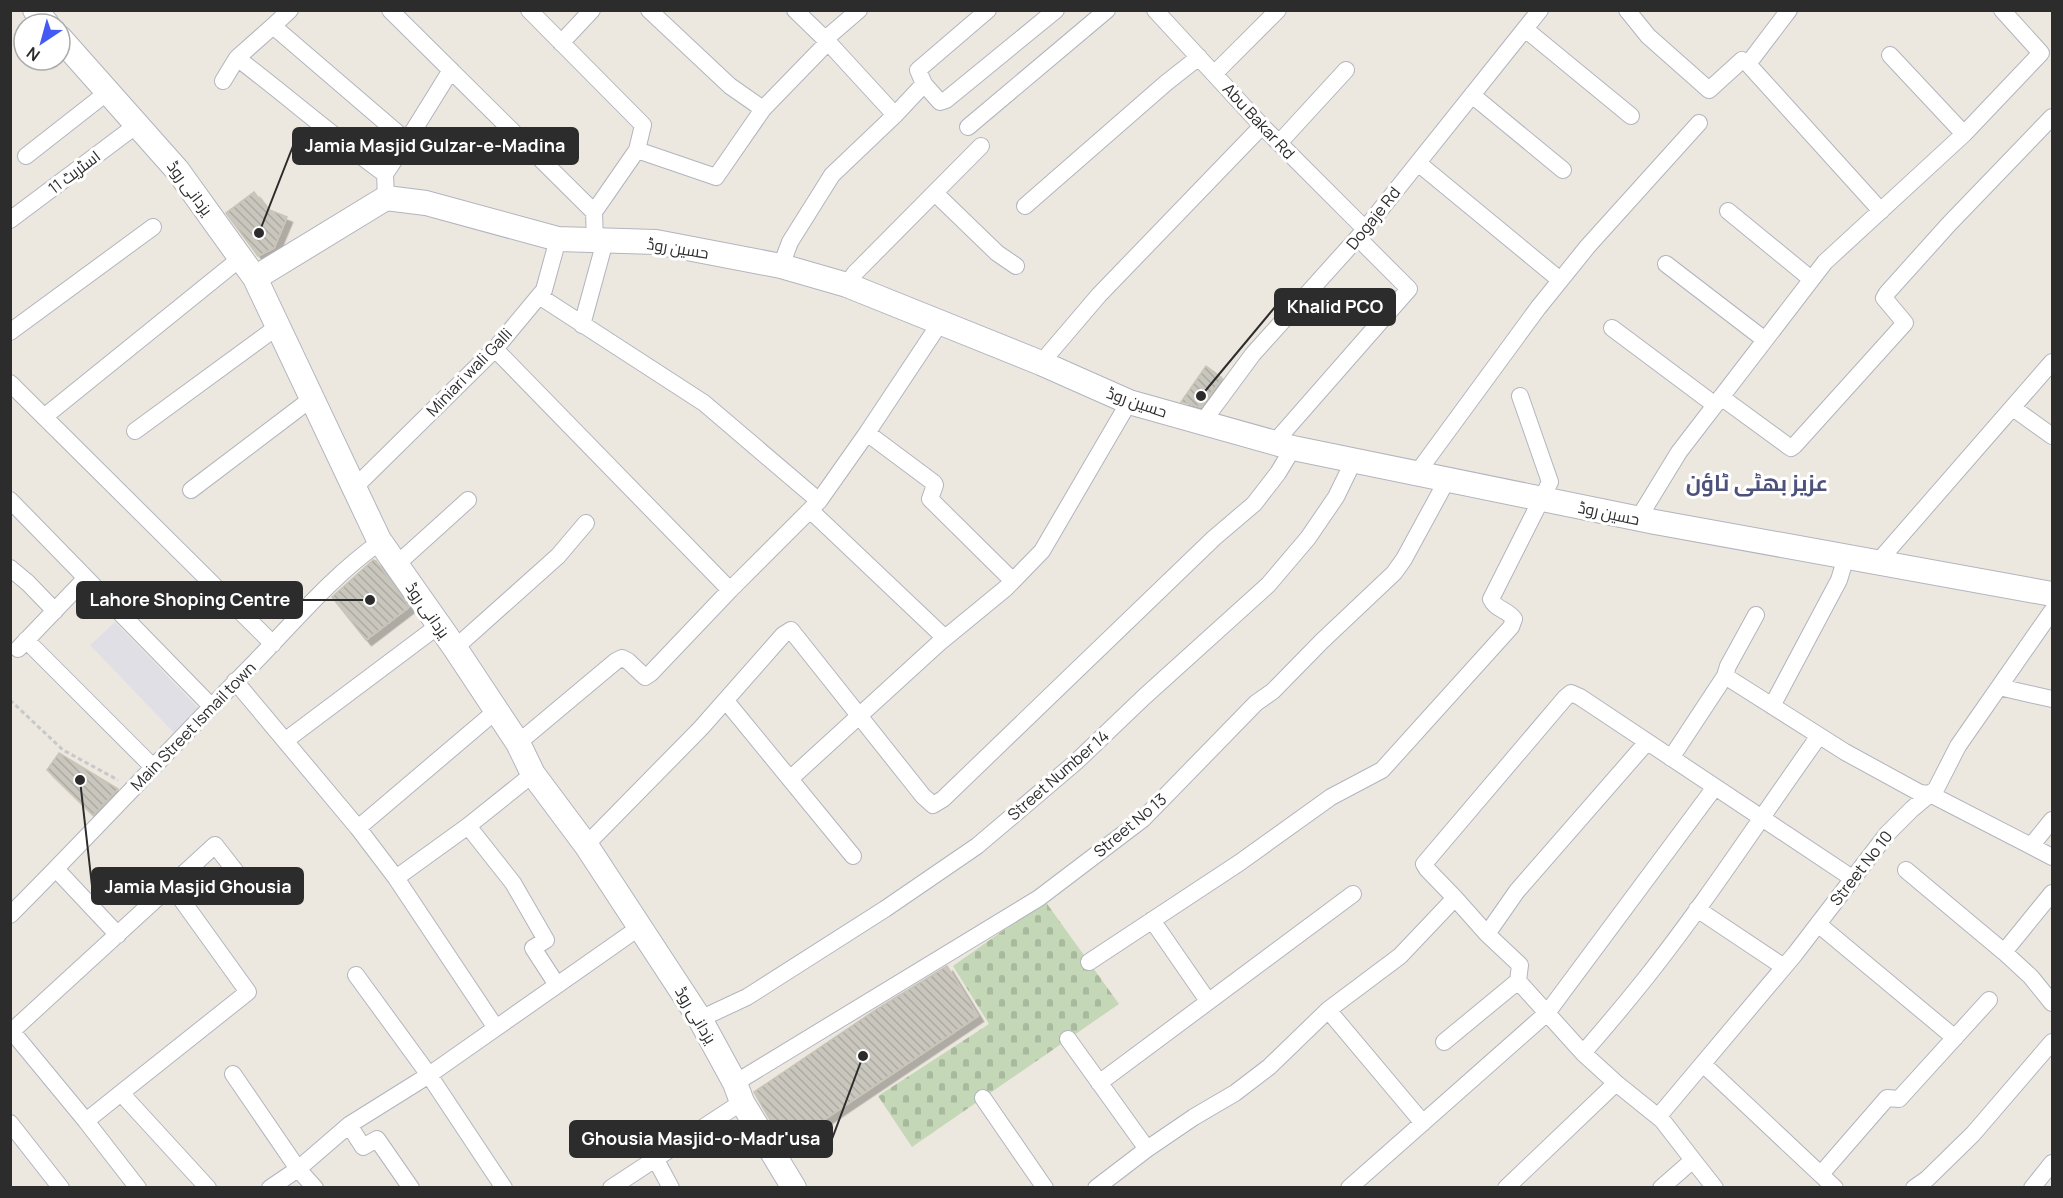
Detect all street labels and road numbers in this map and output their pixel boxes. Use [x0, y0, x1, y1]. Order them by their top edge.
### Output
street label: Abu Bakar Rd [1218, 78, 1300, 164]
street label: اسٹریٹ 11 [43, 145, 105, 199]
street label: یزدانی روڈ [162, 156, 218, 221]
street label: Dogaje Rd [1341, 182, 1405, 254]
street label: حسین روڈ [645, 232, 711, 264]
street label: Miniari wali Galli [421, 323, 517, 421]
street label: حسین روڈ [1104, 381, 1170, 423]
street label: حسین روڈ [1576, 496, 1642, 530]
street label: یزدانی روڈ [401, 578, 456, 643]
street label: Main Street Ismail town [126, 657, 260, 795]
street label: Street Number 14 [1003, 725, 1113, 825]
street label: Street No 13 [1089, 788, 1171, 862]
street label: Street No 10 [1825, 826, 1897, 910]
street label: یزدانی روڈ [670, 982, 722, 1048]

